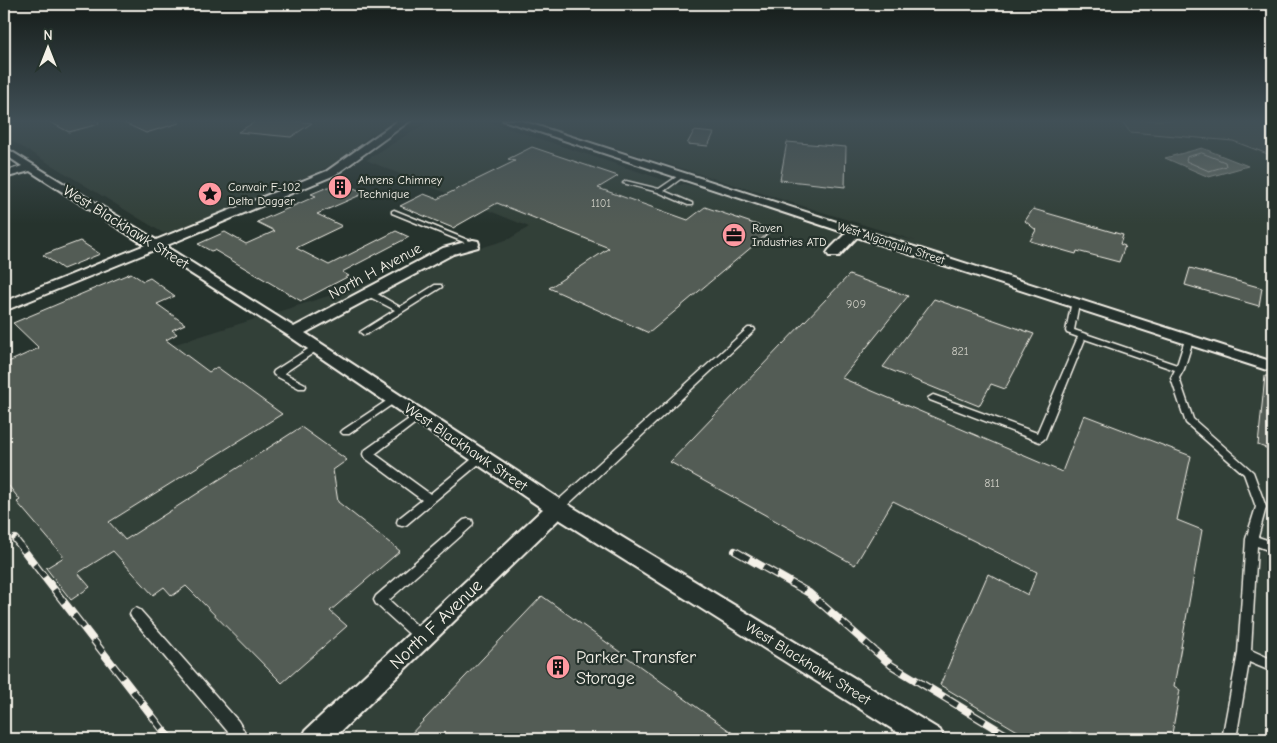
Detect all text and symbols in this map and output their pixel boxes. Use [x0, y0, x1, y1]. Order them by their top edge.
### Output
north arrow [22, 22, 72, 72]
text: N [43, 27, 53, 44]
place label: Ahrens Chimney Technique [358, 173, 443, 201]
building icon: Ahrens Chimney Technique [327, 174, 353, 200]
place label: Convair F-102 Delta Dagger [228, 180, 301, 208]
street label: West Blackhawk Street [60, 181, 193, 273]
place icon: Convair F-102 Delta Dagger [197, 181, 223, 207]
house number: 1101 [591, 197, 611, 210]
street label: West Algonquin Street [835, 219, 947, 267]
place label: Raven Industries ATD [752, 221, 827, 249]
office icon: Raven Industries ATD [721, 222, 747, 248]
street label: North H Avenue [325, 239, 425, 303]
house number: 909 [846, 297, 866, 311]
house number: 821 [951, 344, 969, 358]
street label: West Blackhawk Street [401, 399, 531, 495]
house number: 811 [984, 476, 1000, 490]
street label: North F Avenue [386, 575, 487, 674]
street label: West Blackhawk Street [742, 617, 875, 709]
place label: Parker Transfer Storage [576, 647, 697, 689]
building icon: Parker Transfer Storage [545, 654, 571, 680]

